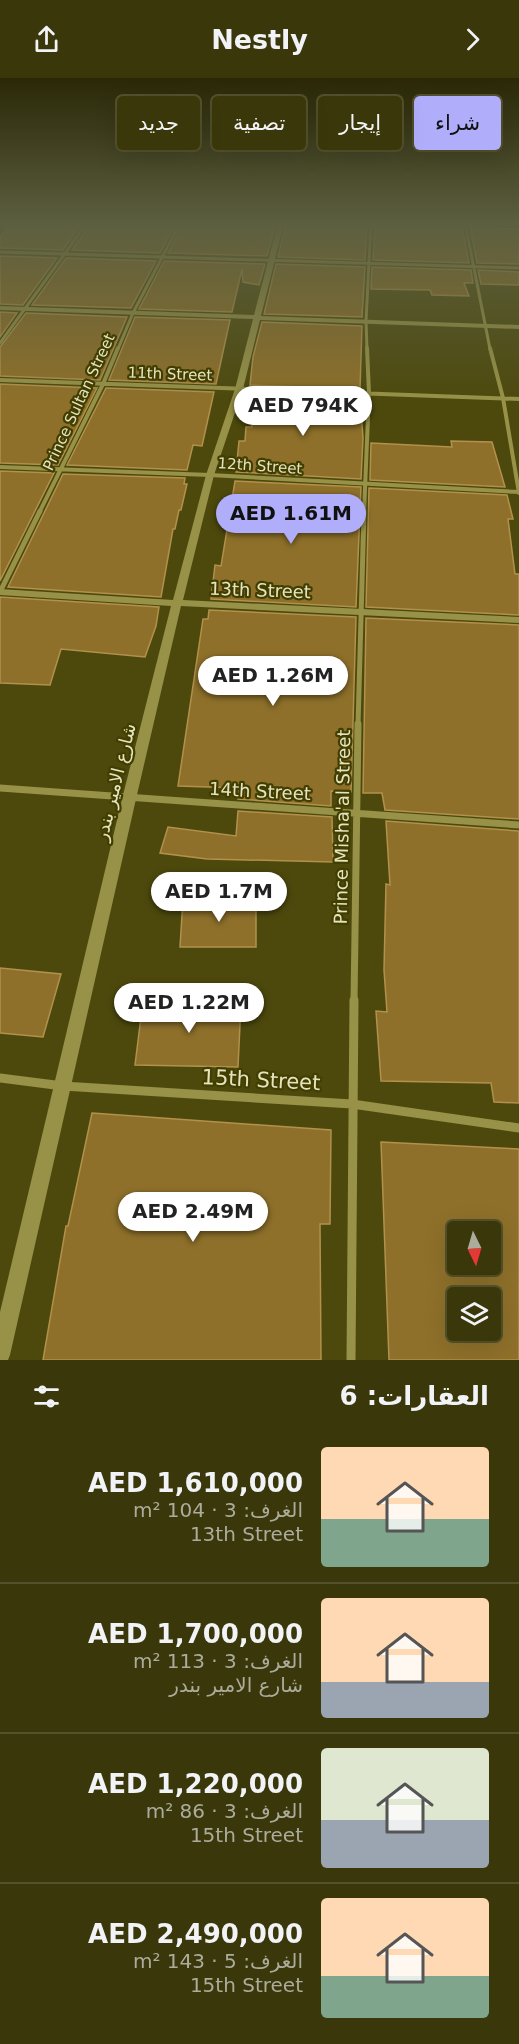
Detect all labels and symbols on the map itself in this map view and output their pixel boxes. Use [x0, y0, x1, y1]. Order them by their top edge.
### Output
street label: Prince Sultan Street [39, 331, 119, 473]
street label: 11th Street [127, 364, 213, 384]
pin: AED 794K [241, 386, 365, 437]
street label: 12th Street [217, 454, 303, 478]
pin: AED 1.61M [222, 494, 360, 545]
street label: 13th Street [209, 578, 311, 602]
pin: AED 1.26M [204, 656, 342, 707]
street label: شارع الامير بندر [90, 721, 141, 844]
street label: Prince Misha'al Street [330, 729, 354, 925]
street label: 14th Street [209, 778, 311, 804]
pin: AED 1.7M [157, 872, 281, 923]
pin: AED 1.22M [120, 983, 258, 1034]
street label: 15th Street [201, 1065, 321, 1095]
pin: AED 2.49M [124, 1192, 262, 1243]
north arrow [447, 1221, 501, 1275]

